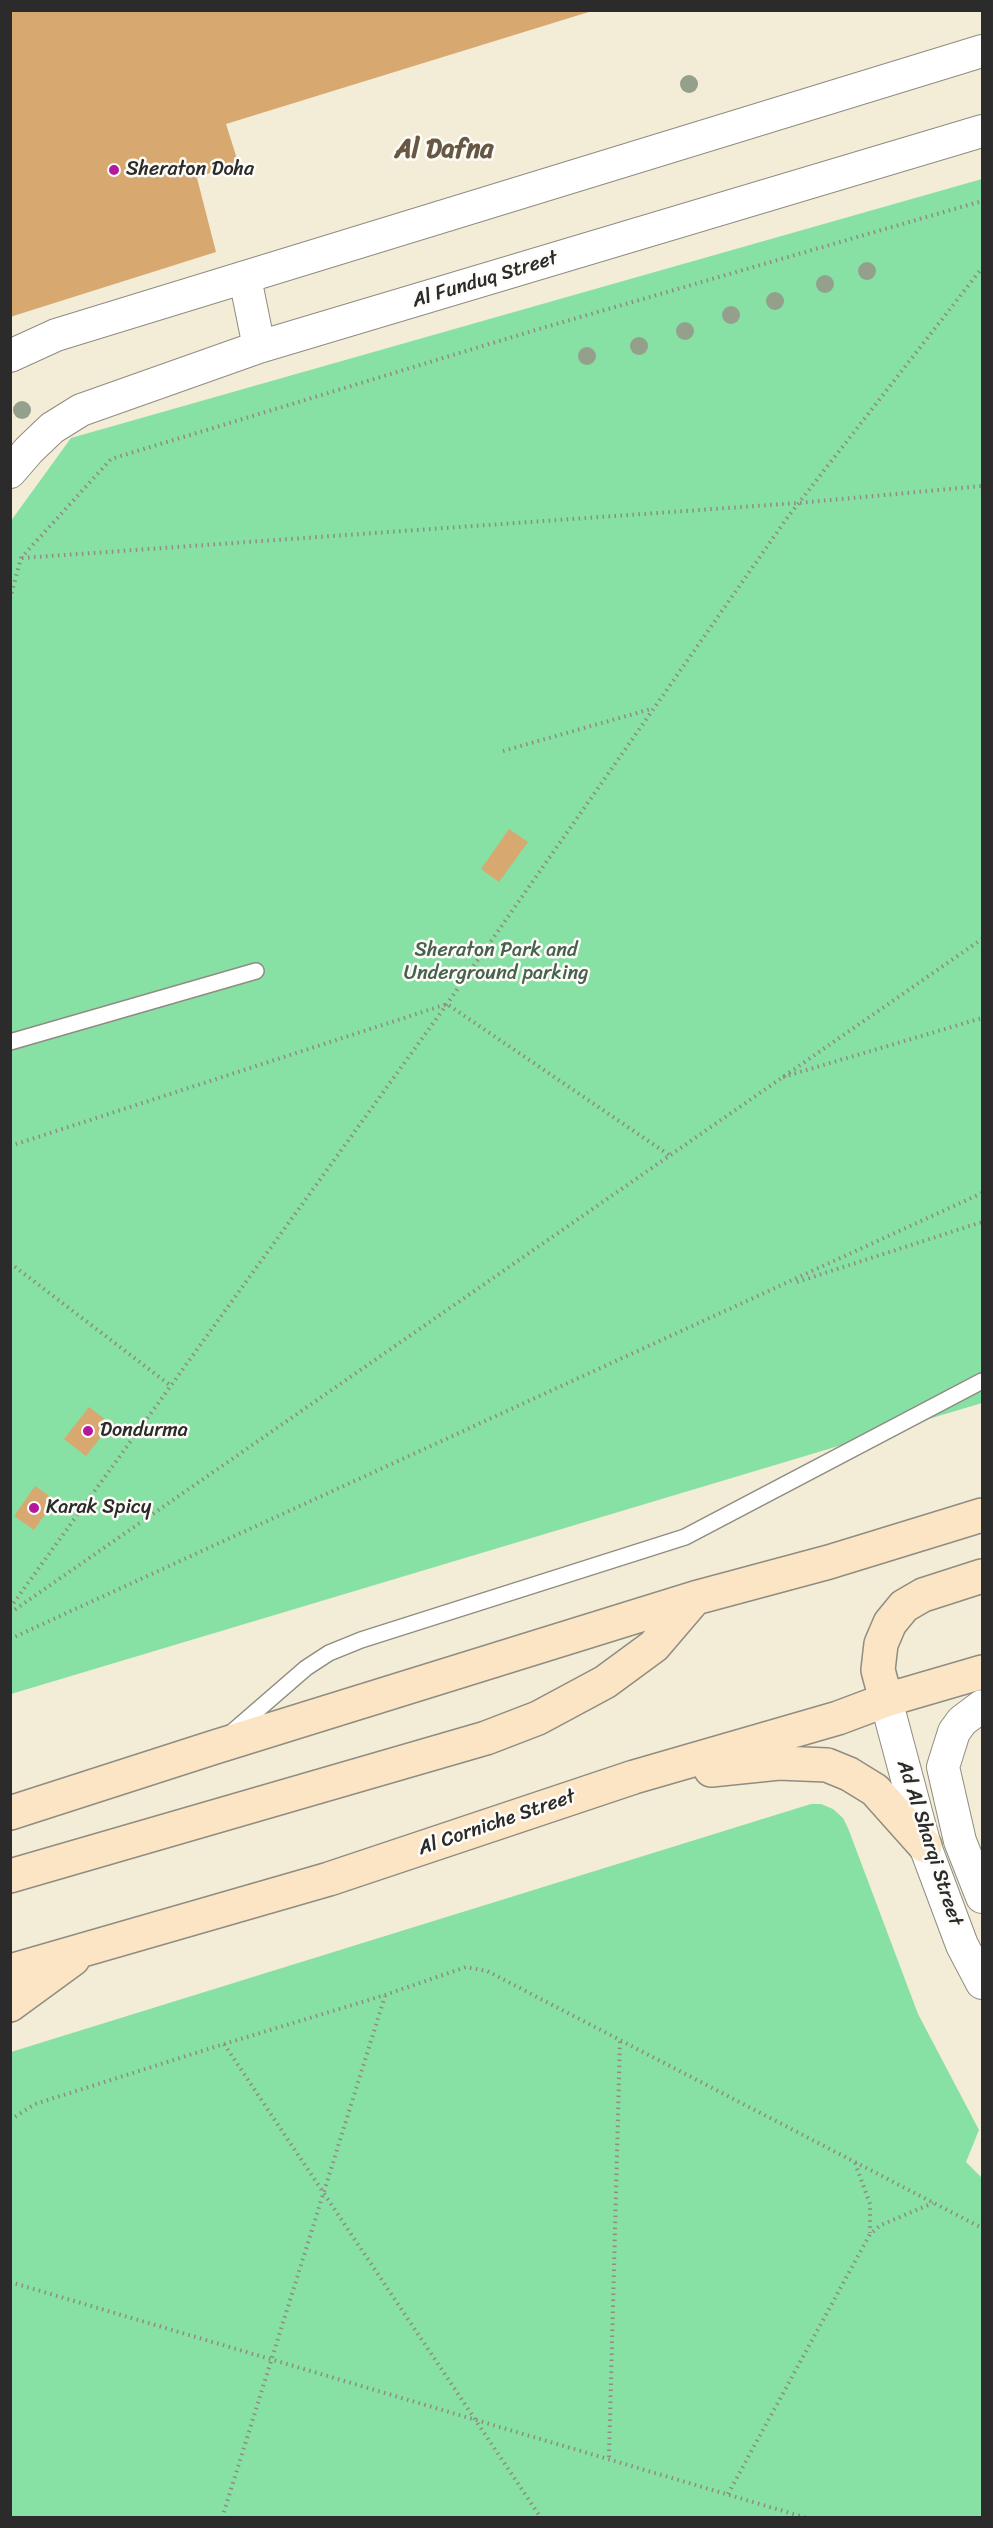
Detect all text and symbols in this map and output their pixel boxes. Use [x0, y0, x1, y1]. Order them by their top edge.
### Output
district label: Al Dafna [395, 134, 493, 166]
place label: Sheraton Doha [126, 158, 254, 182]
marker: Sheraton Doha [107, 163, 121, 177]
street label: Al Funduq Street [409, 246, 561, 314]
park label: Sheraton Park and Underground parking [404, 939, 588, 986]
place label: Dondurma [100, 1419, 188, 1443]
marker: Dondurma [81, 1424, 95, 1438]
place label: Karak Spicy [46, 1496, 151, 1520]
marker: Karak Spicy [27, 1501, 41, 1515]
street label: Ad Al Sharqi Street [891, 1757, 967, 1929]
street label: Al Corniche Street [415, 1785, 579, 1861]

